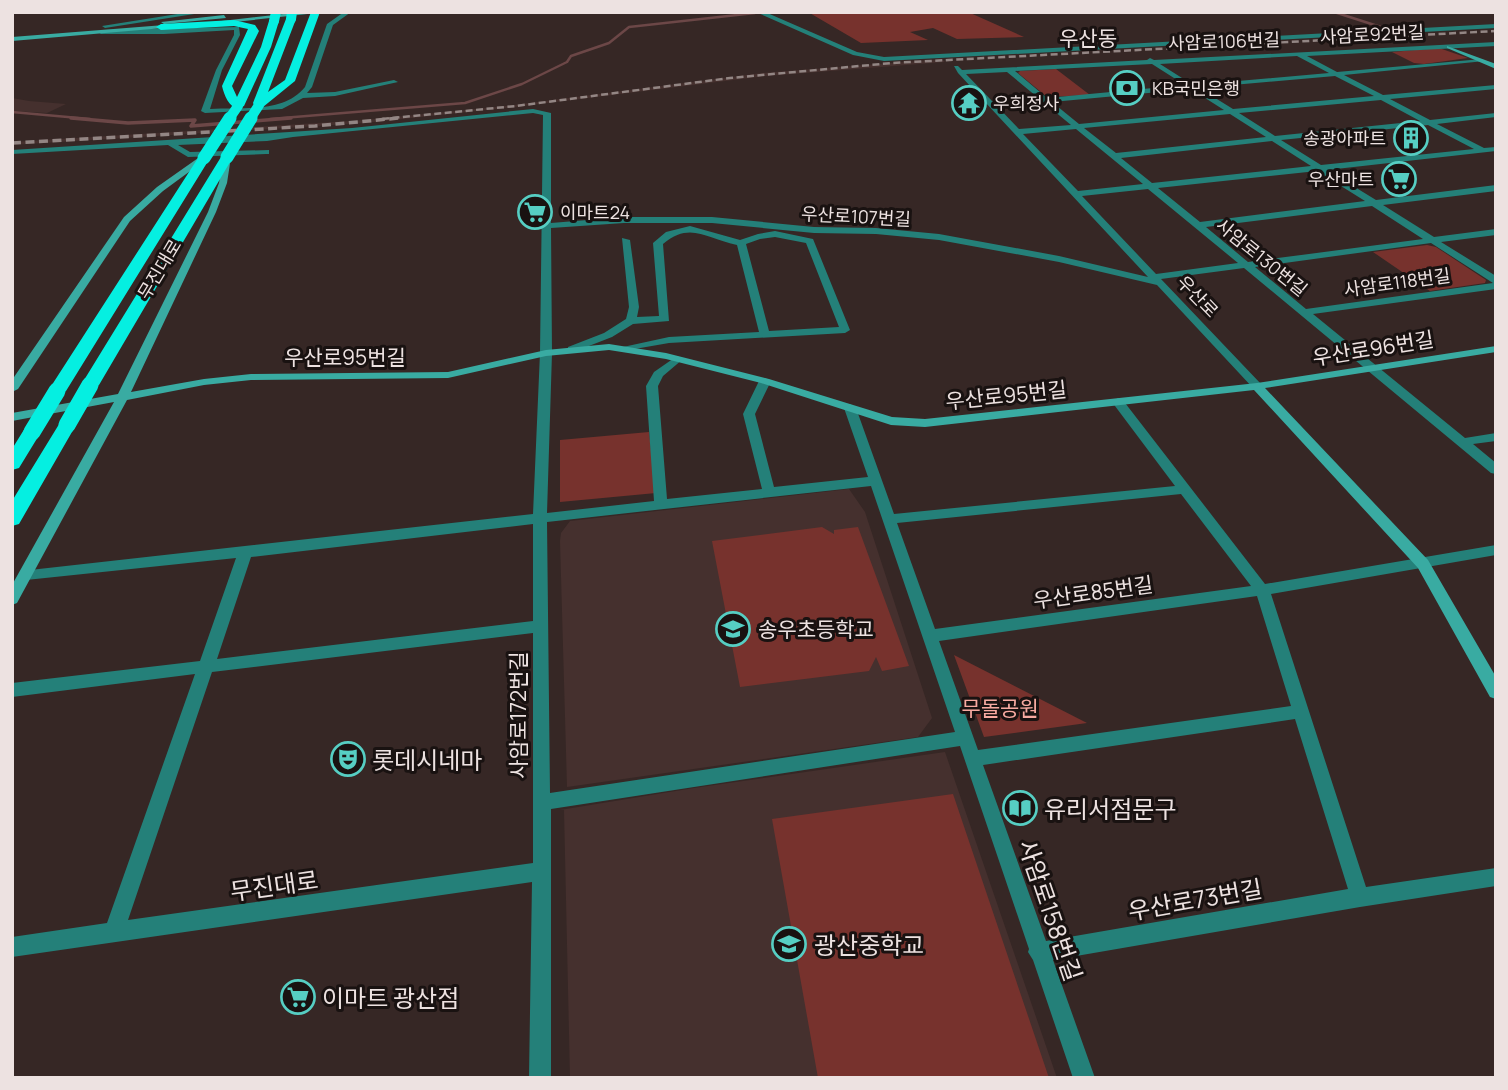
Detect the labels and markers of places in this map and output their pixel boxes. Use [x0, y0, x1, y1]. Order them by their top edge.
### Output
bank icon: KB국민은행 [1108, 69, 1146, 107]
place label: KB국민은행 [1152, 76, 1240, 100]
temple icon: 우희정사 [950, 84, 988, 122]
place label: 우희정사 [993, 91, 1060, 115]
building icon: 송광아파트 [1392, 119, 1430, 157]
place label: 송광아파트 [1303, 126, 1386, 150]
supermarket icon: 우산마트 [1380, 160, 1418, 198]
place label: 우산마트 [1308, 167, 1374, 191]
supermarket icon: 이마트24 [516, 193, 554, 231]
place label: 이마트24 [560, 200, 630, 224]
school or university icon: 송우초등학교 [714, 610, 752, 648]
place label: 송우초등학교 [758, 615, 874, 643]
theatre icon: 롯데시네마 [329, 740, 367, 778]
place label: 롯데시네마 [372, 743, 482, 776]
library icon: 유리서점문구 [1001, 789, 1039, 827]
place label: 유리서점문구 [1044, 792, 1176, 825]
school or university icon: 광산중학교 [770, 925, 808, 963]
place label: 광산중학교 [814, 928, 924, 961]
supermarket icon: 이마트 광산점 [279, 978, 317, 1016]
place label: 이마트 광산점 [322, 981, 459, 1014]

